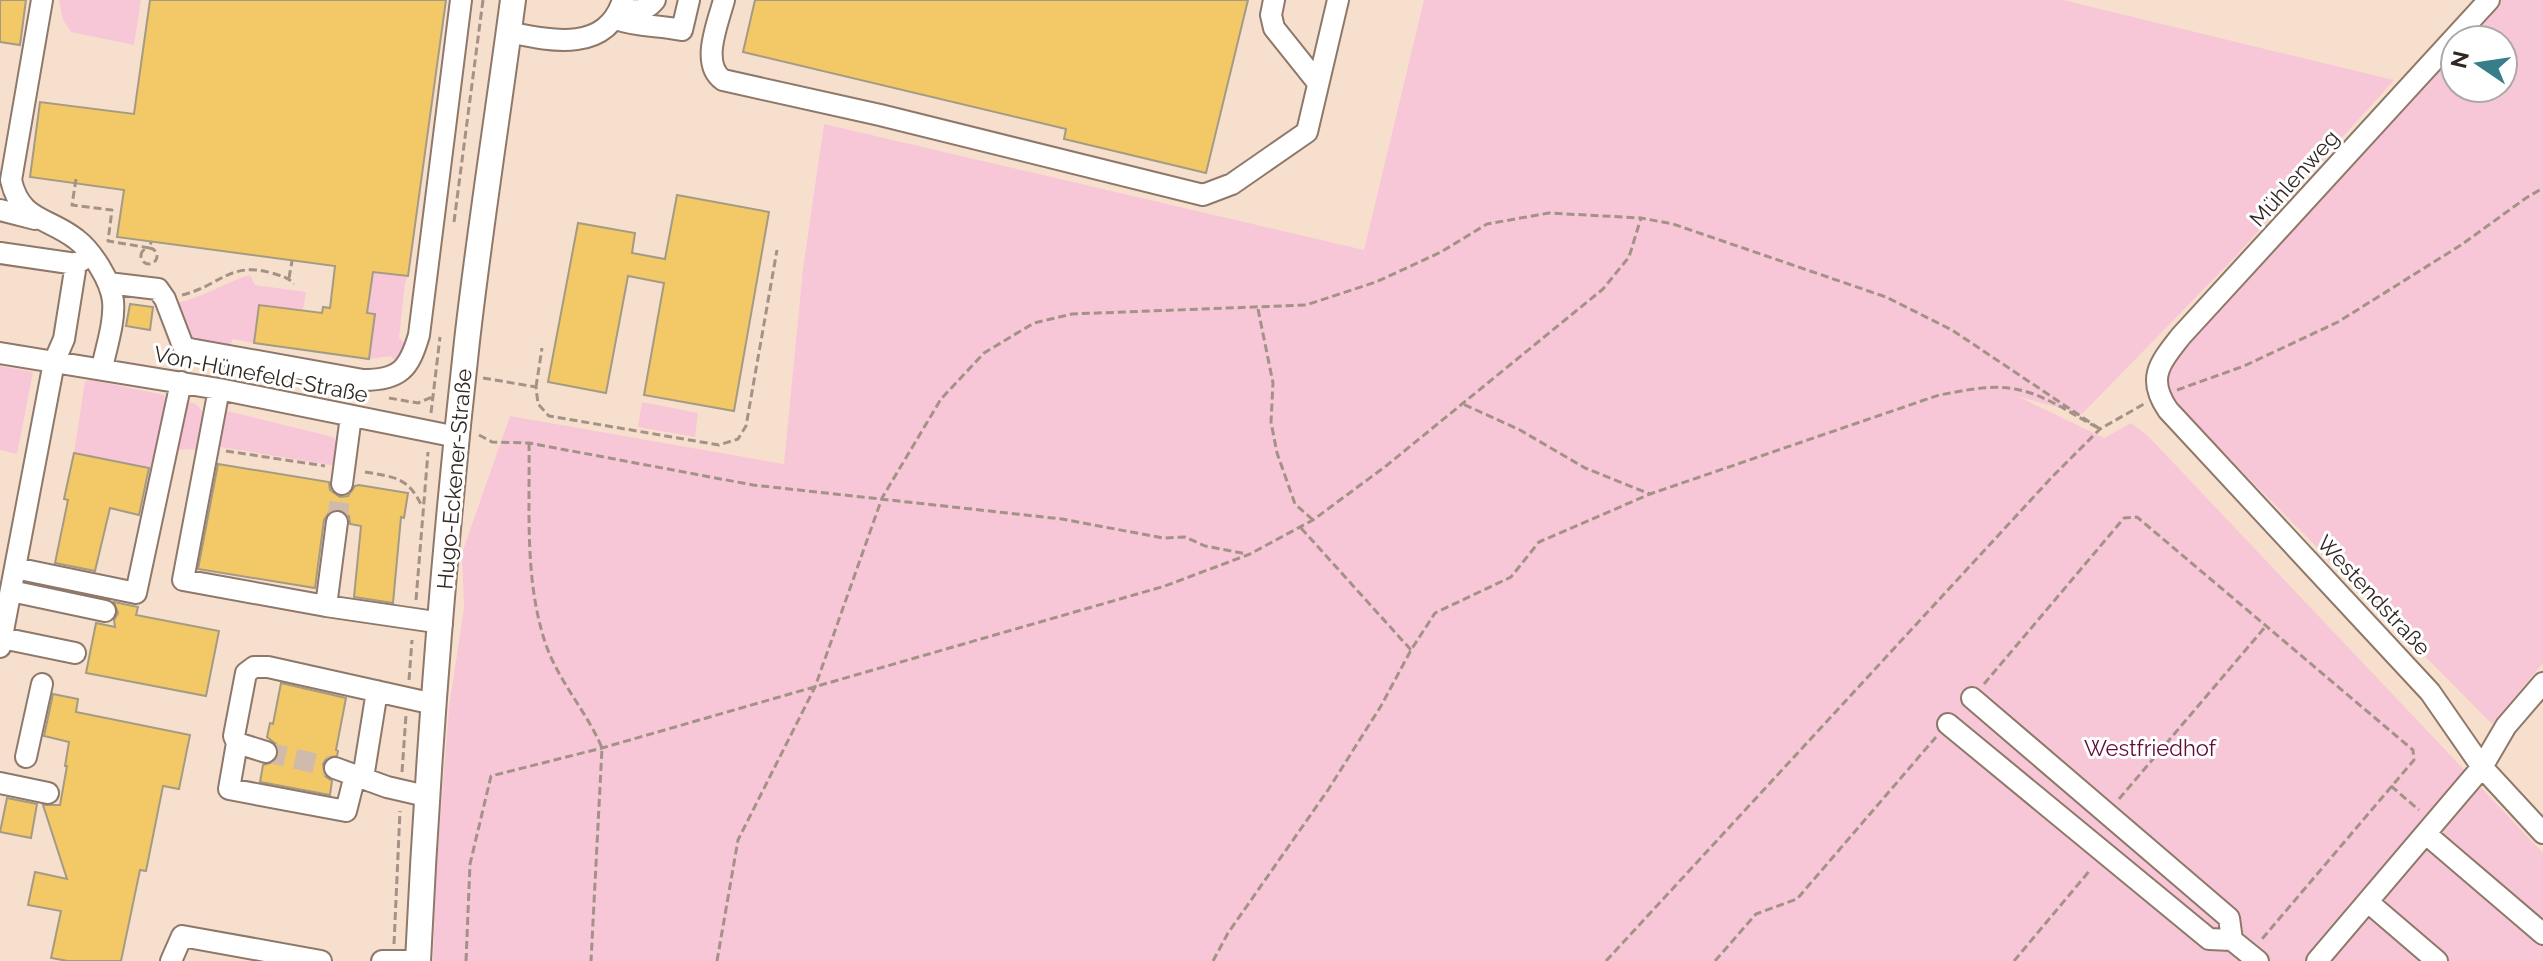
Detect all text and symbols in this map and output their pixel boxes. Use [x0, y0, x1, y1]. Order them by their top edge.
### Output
north arrow [2439, 24, 2519, 104]
text: N [2445, 48, 2474, 71]
street label: Mühlenweg [2244, 124, 2344, 232]
street label: Von-Hünefeld-Straße [152, 340, 370, 408]
street label: Hugo-Eckener-Straße [431, 367, 477, 591]
street label: Westendstraße [2312, 530, 2436, 660]
park label: Westfriedhof [2084, 735, 2217, 761]

